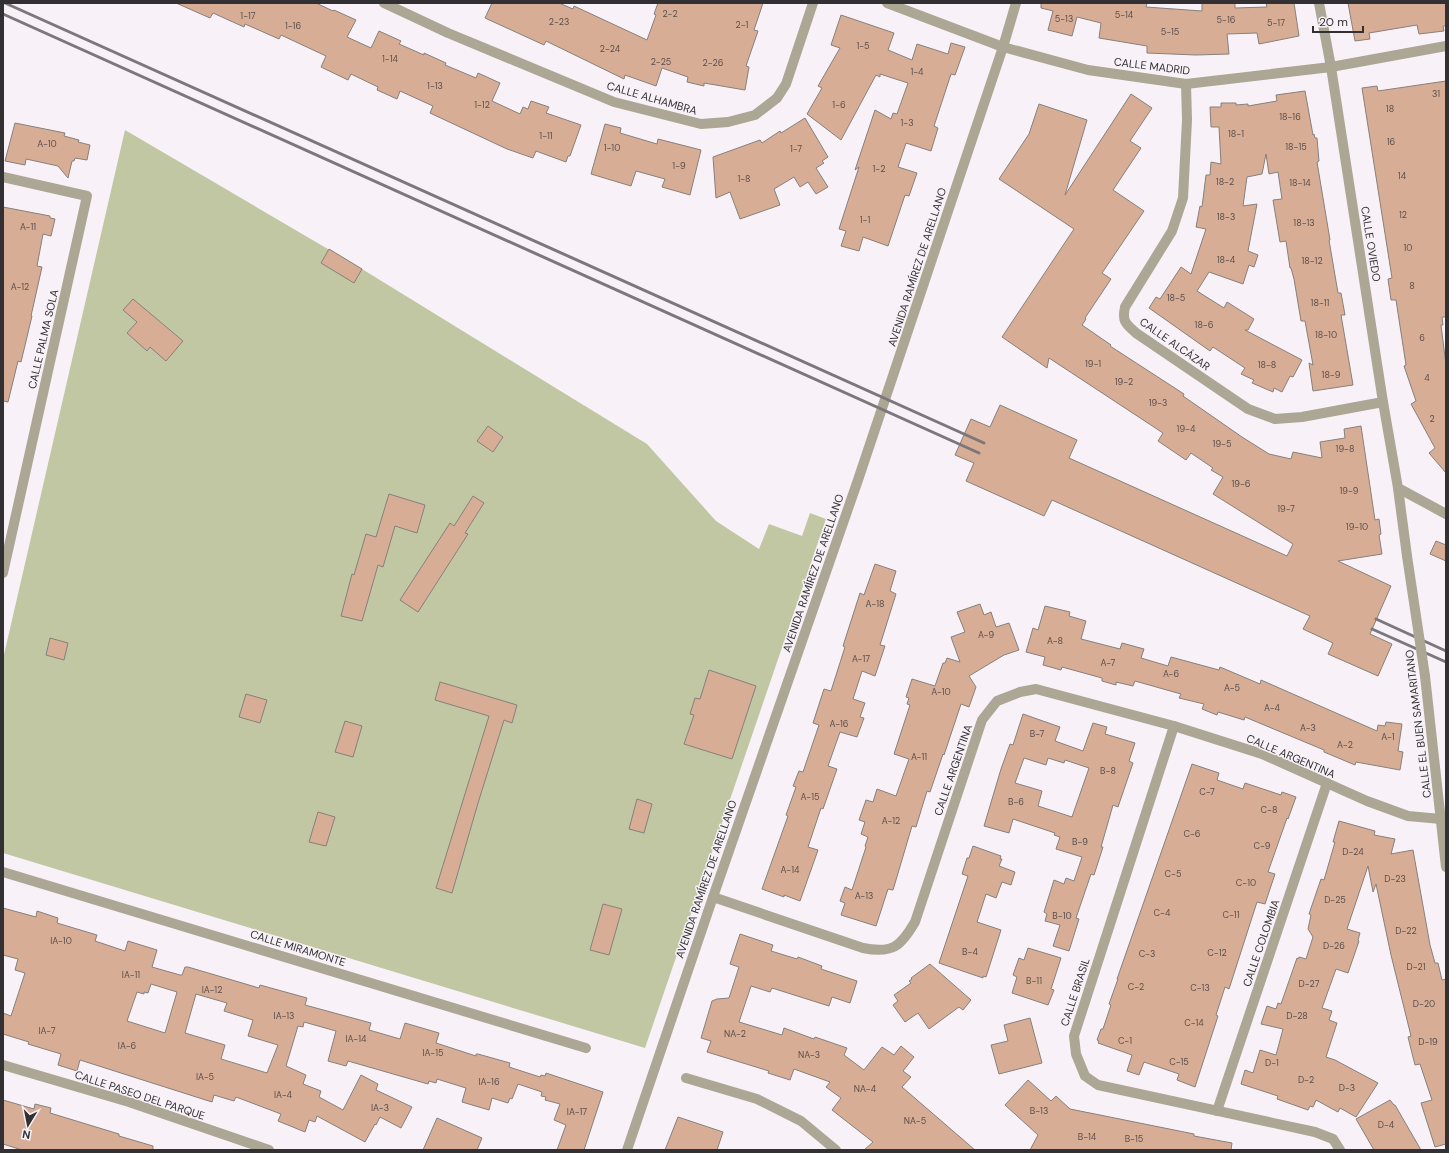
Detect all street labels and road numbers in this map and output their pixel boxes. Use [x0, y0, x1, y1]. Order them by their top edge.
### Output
street label: CALLE MADRID [1113, 54, 1191, 78]
street label: CALLE ALHAMBRA [605, 78, 699, 118]
street label: AVENIDA RAMÍREZ DE ARELLANO [885, 186, 949, 348]
street label: CALLE OVIEDO [1358, 205, 1384, 283]
street label: CALLE PALMA SOLA [25, 288, 61, 390]
street label: CALLE ALCÁZAR [1137, 314, 1213, 374]
street label: AVENIDA RAMÍREZ DE ARELLANO [779, 492, 847, 654]
street label: CALLE EL BUEN SAMARITANO [1402, 649, 1434, 799]
street label: CALLE ARGENTINA [931, 723, 975, 817]
street label: CALLE ARGENTINA [1244, 731, 1338, 781]
street label: AVENIDA RAMÍREZ DE ARELLANO [672, 798, 740, 960]
street label: CALLE COLOMBIA [1239, 897, 1283, 989]
street label: CALLE MIRAMONTE [249, 927, 347, 969]
street label: CALLE BRASIL [1057, 956, 1093, 1028]
street label: CALLE PASEO DEL PARQUE [73, 1067, 207, 1123]

